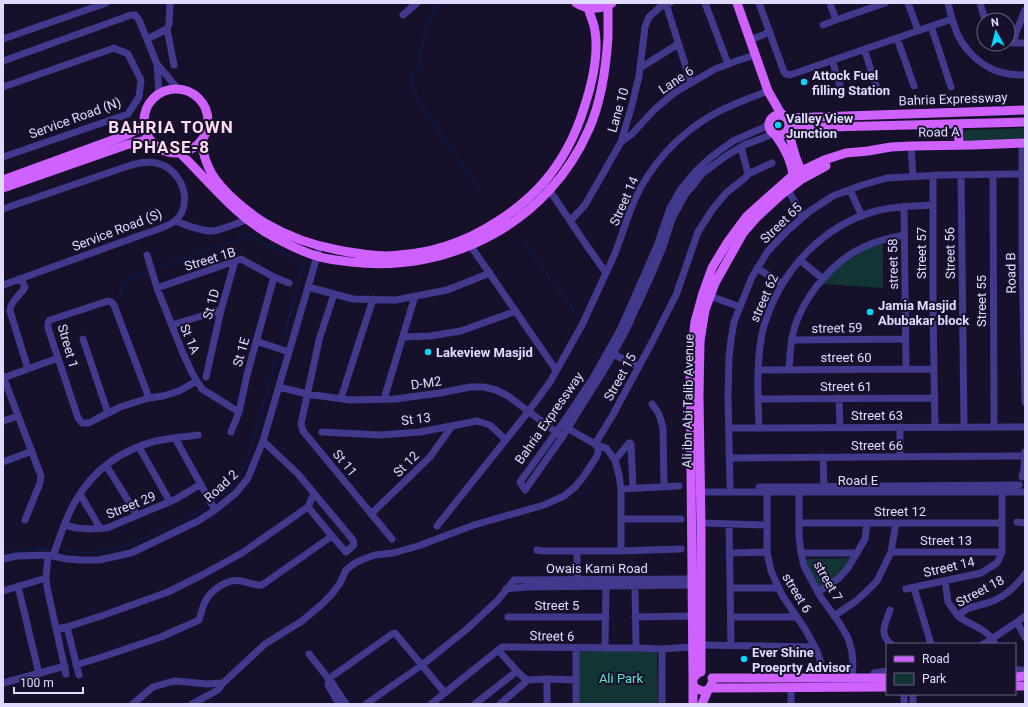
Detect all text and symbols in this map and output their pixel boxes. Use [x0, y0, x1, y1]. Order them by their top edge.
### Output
north arrow [976, 12, 1016, 52]
text: N [990, 16, 1000, 29]
street label: Lane 6 [656, 63, 696, 97]
place label: Attock Fuel filling Station [812, 68, 890, 98]
marker: Attock Fuel filling Station [799, 77, 809, 87]
street label: Lane 10 [604, 86, 632, 134]
street label: Bahria Expressway [898, 90, 1008, 108]
street label: Service Road (N) [27, 94, 123, 142]
place label: Valley View Junction [786, 111, 854, 141]
district label: BAHRIA TOWN PHASE-8 [108, 117, 234, 157]
marker: Valley View Junction [773, 120, 783, 130]
street label: Road A [918, 124, 960, 140]
street label: Street 14 [607, 174, 642, 228]
street label: Street 65 [757, 199, 805, 247]
street label: Service Road (S) [70, 206, 164, 254]
street label: Street 57 [914, 227, 929, 279]
street label: Street 56 [942, 227, 958, 279]
street label: street 58 [885, 238, 901, 290]
street label: Street 1B [182, 244, 238, 274]
street label: Road B [1003, 252, 1019, 294]
street label: street 62 [747, 272, 781, 324]
street label: Street 55 [974, 275, 989, 327]
street label: St 1D [200, 287, 222, 321]
place label: Jamia Masjid Abubakar block [878, 298, 970, 328]
marker: Jamia Masjid Abubakar block [865, 307, 875, 317]
street label: street 59 [811, 320, 863, 336]
street label: Street 1 [55, 322, 81, 370]
street label: St 1A [177, 322, 203, 357]
street label: Ali ibn Abi Talib Avenue [679, 334, 697, 468]
street label: St 1E [230, 336, 252, 368]
place label: Lakeview Masjid [436, 345, 533, 360]
marker: Lakeview Masjid [423, 347, 433, 357]
street label: street 60 [820, 350, 872, 365]
street label: Street 15 [601, 351, 639, 403]
street label: Bahria Expressway [512, 369, 586, 467]
street label: D-M2 [410, 373, 442, 393]
street label: Street 61 [820, 379, 872, 394]
street label: Street 63 [851, 408, 903, 423]
street label: St 13 [400, 410, 432, 428]
street label: Street 66 [851, 438, 903, 453]
street label: St 11 [330, 447, 360, 479]
street label: St 12 [390, 448, 422, 480]
street label: Road 2 [201, 467, 241, 505]
street label: Road E [838, 473, 878, 488]
street label: Street 29 [104, 488, 158, 522]
street label: Street 12 [874, 504, 926, 519]
street label: Street 13 [920, 533, 972, 548]
street label: Street 14 [922, 554, 977, 580]
street label: street 7 [811, 558, 845, 604]
street label: Owais Karni Road [546, 561, 648, 576]
street label: street 6 [779, 570, 815, 616]
street label: Street 18 [953, 572, 1007, 610]
street label: Street 5 [535, 598, 579, 613]
street label: Street 6 [529, 628, 575, 644]
legend [886, 643, 1016, 695]
place label: Ever Shine Proeprty Advisor [752, 645, 851, 675]
text: Road [922, 652, 950, 666]
marker: Ever Shine Proeprty Advisor [739, 654, 749, 664]
scale bar [14, 669, 83, 695]
park label: Ali Park [599, 671, 644, 686]
text: Park [922, 672, 947, 686]
text: 100 m [20, 676, 54, 690]

